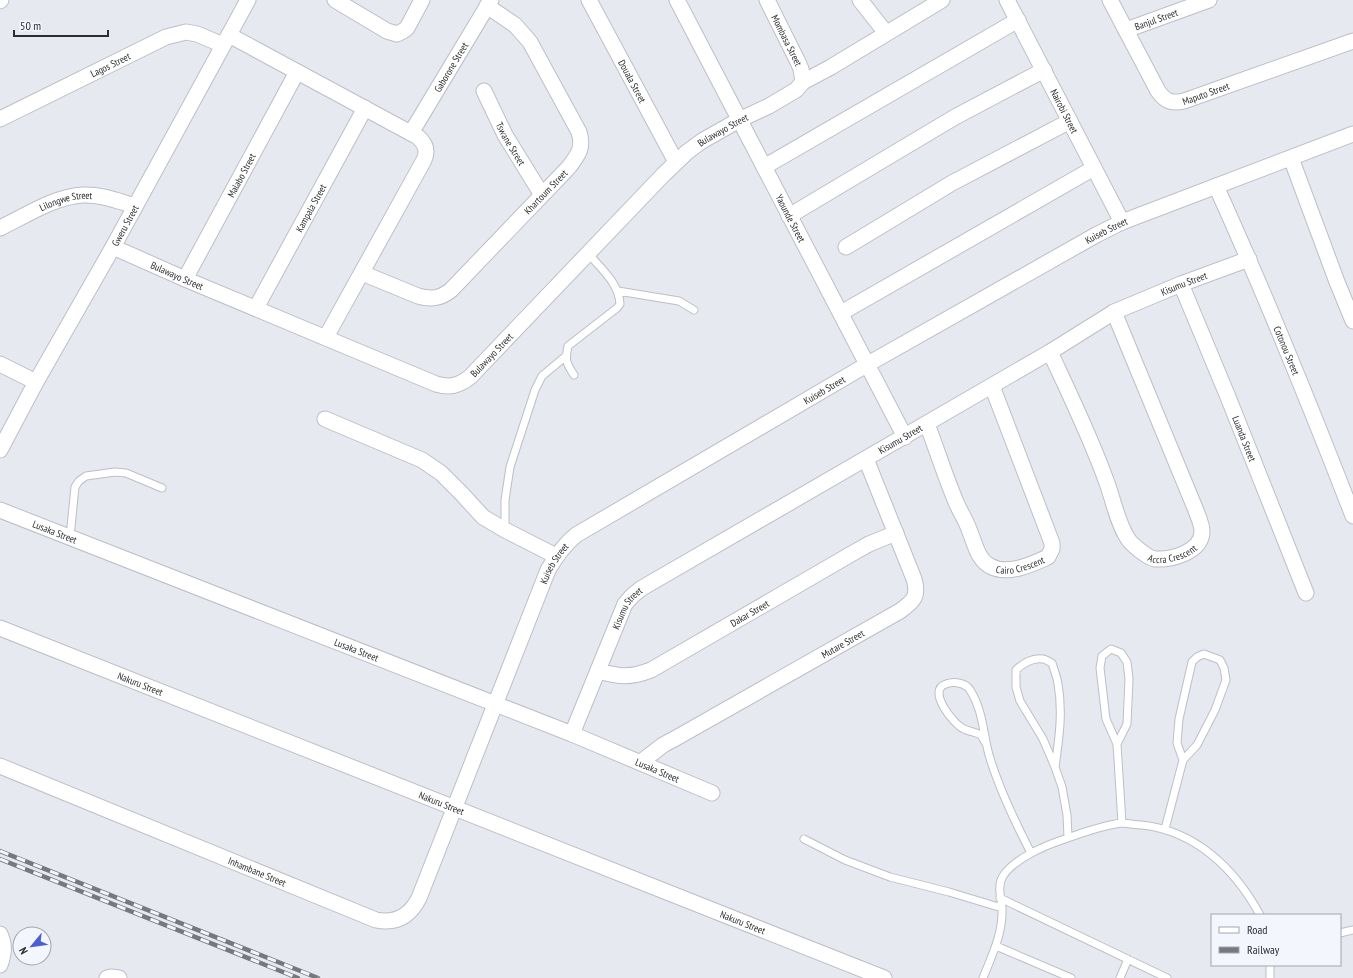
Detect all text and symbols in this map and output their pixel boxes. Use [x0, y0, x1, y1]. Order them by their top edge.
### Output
street label: Banjul Street [1133, 6, 1180, 33]
scale bar [14, 12, 108, 38]
street label: Mombasa Street [768, 13, 805, 68]
text: 50 m [20, 18, 41, 33]
street label: Gaborone Street [431, 40, 471, 95]
street label: Lagos Street [88, 50, 133, 80]
street label: Douala Street [615, 57, 649, 105]
street label: Maputo Street [1181, 79, 1231, 108]
street label: Nairobi Street [1047, 87, 1081, 136]
street label: Bulawayo Street [695, 111, 750, 149]
street label: Tswane Street [493, 120, 528, 168]
street label: Malabo Street [224, 151, 259, 200]
street label: Khartoum Street [521, 167, 570, 217]
street label: Kampala Street [293, 182, 329, 234]
street label: Lilongwe Street [37, 189, 93, 214]
street label: Yaounde Street [772, 192, 808, 245]
street label: Gweru Street [109, 203, 142, 248]
street label: Kuiseb Street [1083, 214, 1130, 247]
street label: Bulawayo Street [148, 259, 205, 293]
street label: Kisumu Street [1159, 269, 1209, 299]
street label: Cotonou Street [1271, 324, 1302, 377]
street label: Bulawayo Street [468, 330, 516, 380]
street label: Kuiseb Street [801, 373, 848, 407]
street label: Luanda Street [1229, 414, 1259, 464]
street label: Kisumu Street [876, 421, 925, 457]
street label: Lusaka Street [31, 517, 79, 547]
street label: Kuiseb Street [537, 540, 572, 586]
street label: Accra Crescent [1146, 542, 1200, 566]
street label: Cairo Crescent [995, 553, 1047, 577]
street label: Kisumu Street [609, 584, 645, 631]
street label: Dakar Street [728, 597, 772, 630]
street label: Mutare Street [819, 627, 867, 661]
street label: Lusaka Street [332, 636, 381, 665]
street label: Nakuru Street [116, 669, 165, 699]
street label: Lusaka Street [633, 755, 681, 786]
street label: Nakuru Street [417, 789, 466, 818]
street label: Inhambane Street [226, 854, 288, 890]
street label: Nakuru Street [718, 908, 767, 937]
legend [1211, 914, 1341, 966]
text: Road [1247, 922, 1267, 937]
north arrow [12, 926, 52, 966]
text: Railway [1247, 942, 1280, 957]
text: N [16, 945, 31, 957]

